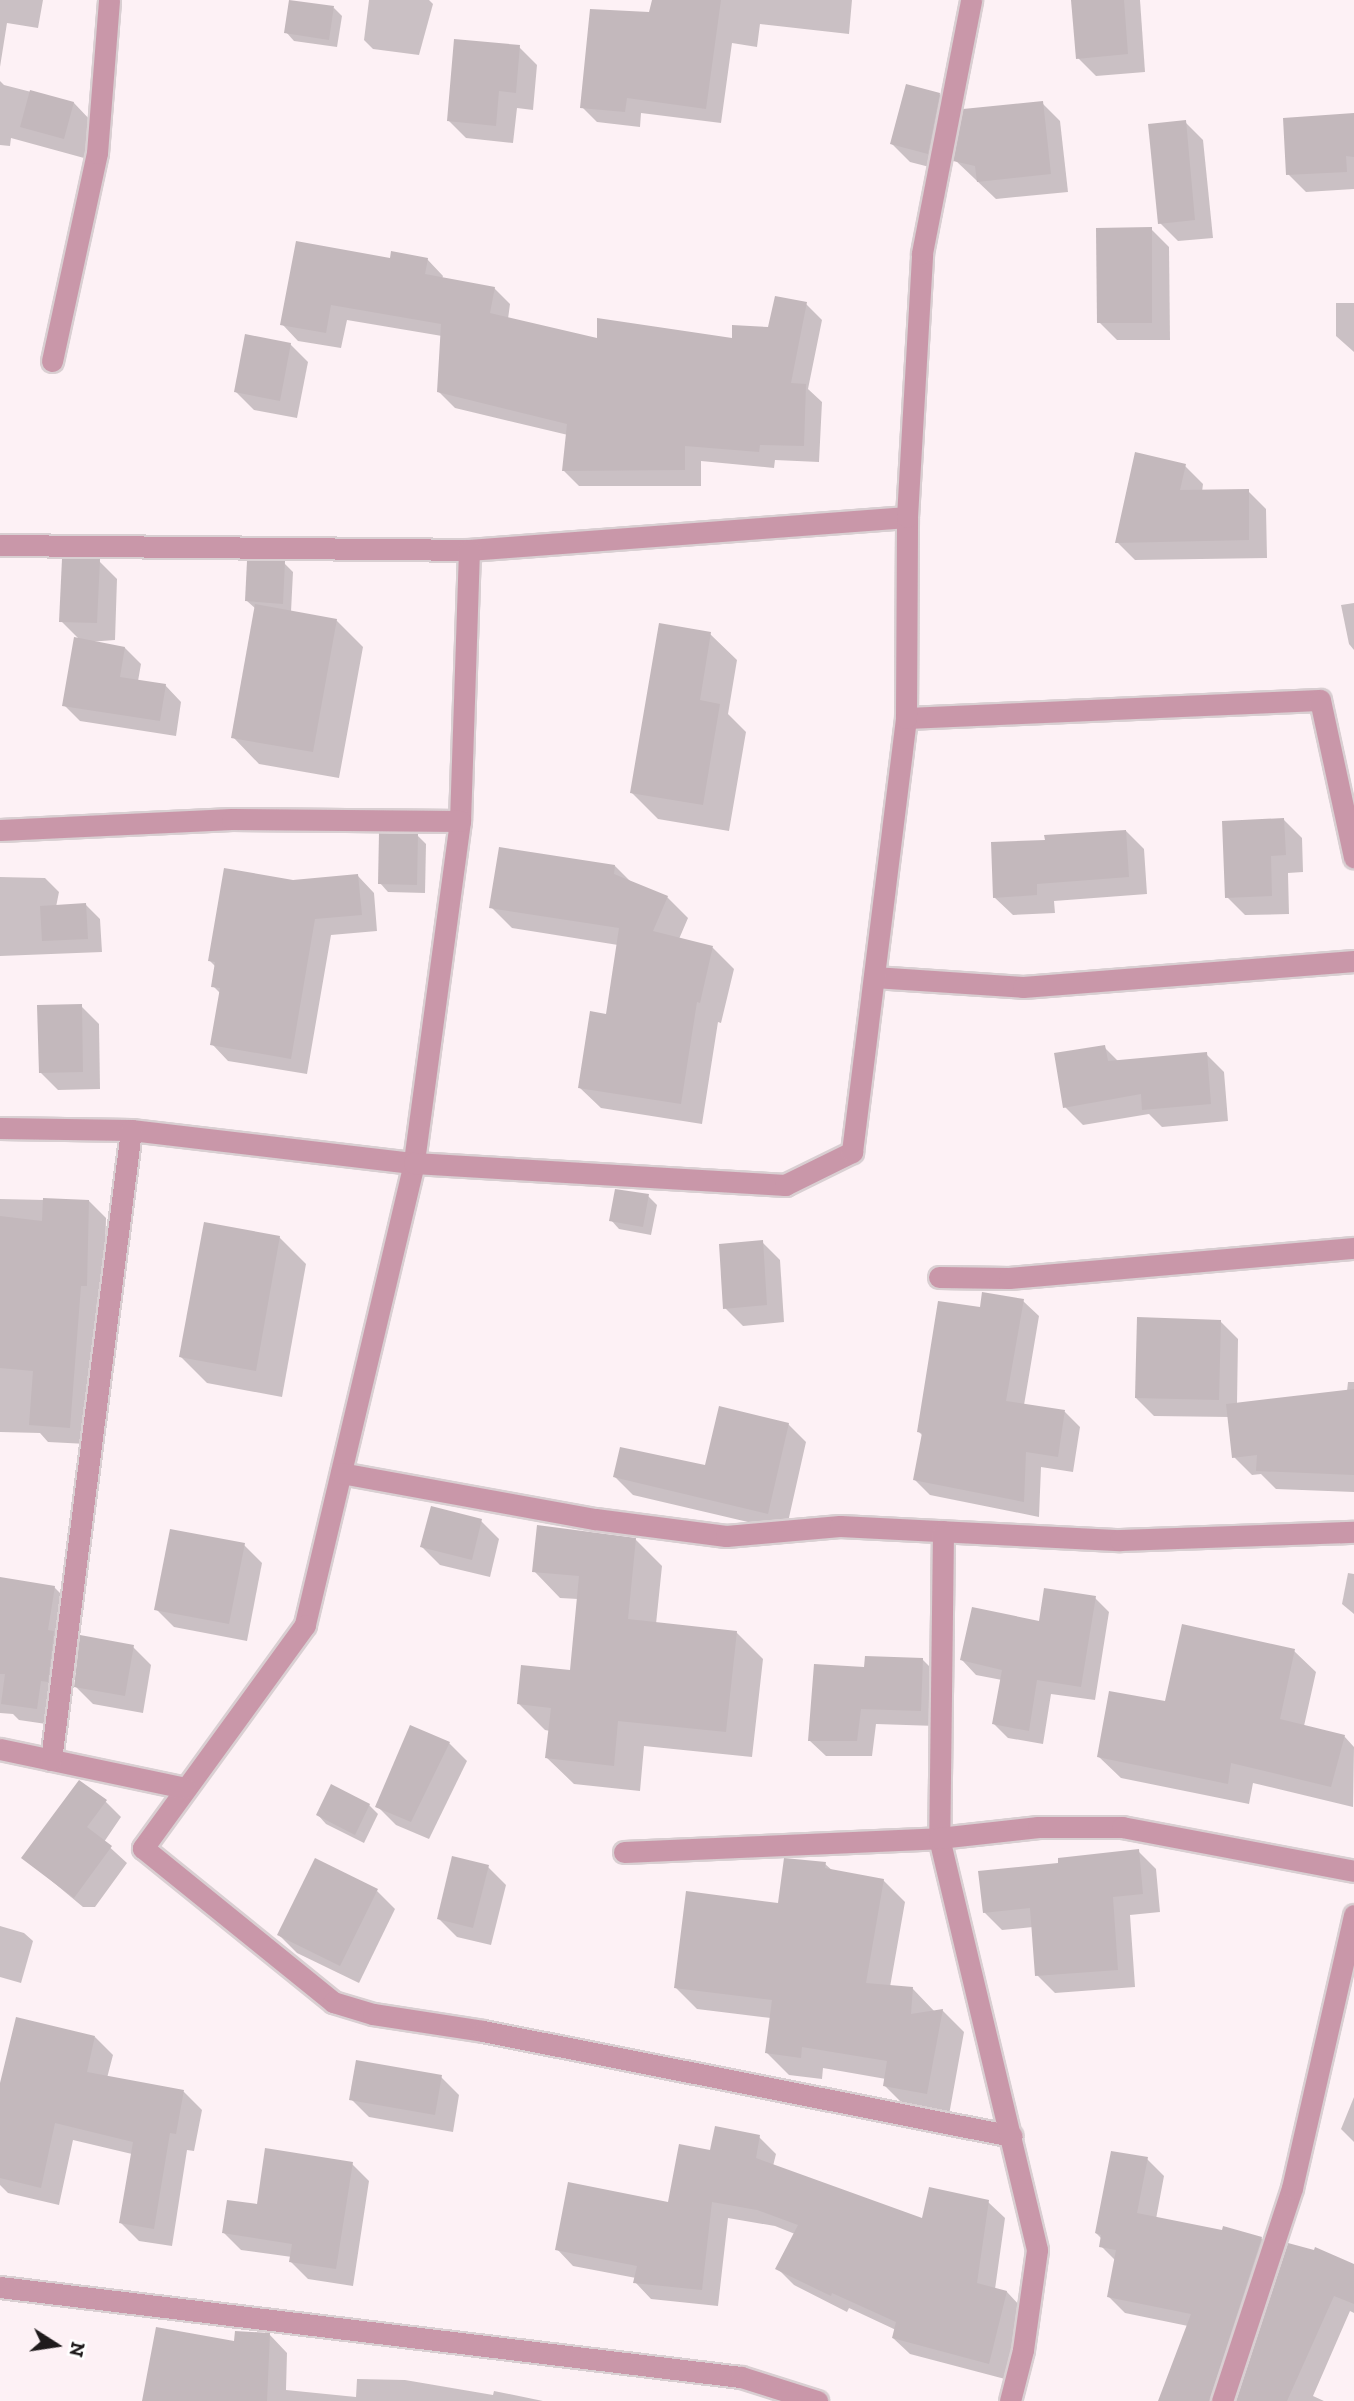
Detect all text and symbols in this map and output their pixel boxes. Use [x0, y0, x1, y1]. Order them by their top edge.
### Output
north arrow [21, 2310, 91, 2380]
text: N [64, 2340, 90, 2359]

